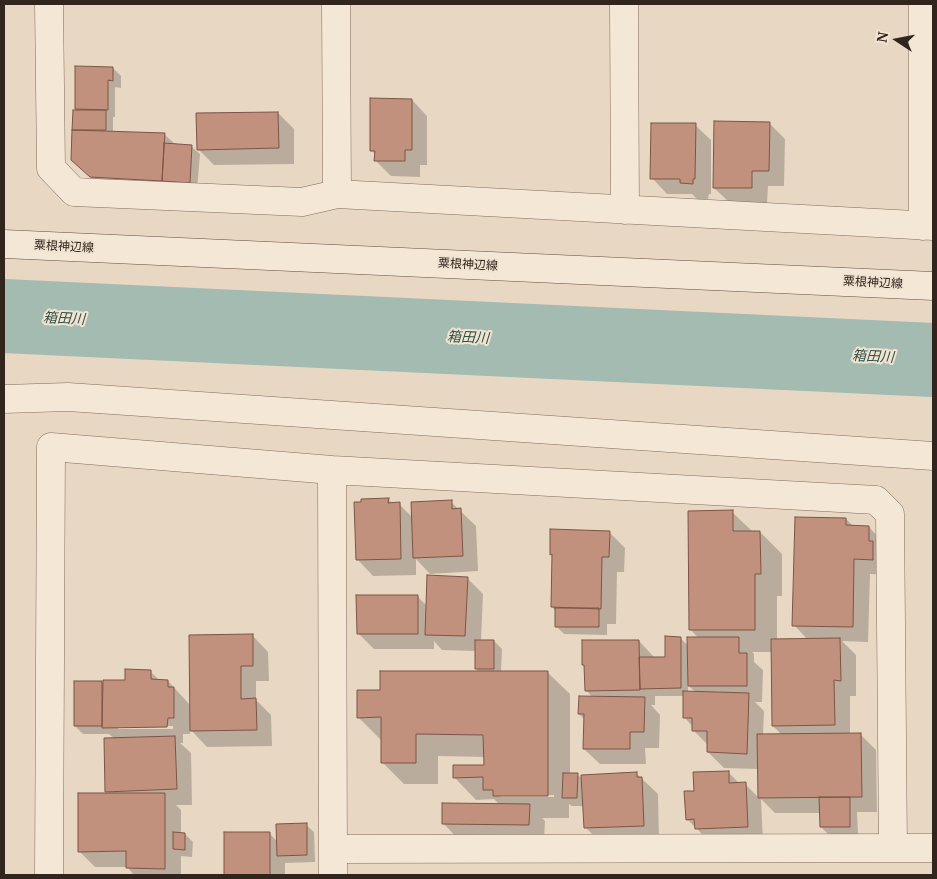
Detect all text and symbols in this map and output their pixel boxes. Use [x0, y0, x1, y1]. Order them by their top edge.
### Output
north arrow [872, 15, 922, 65]
text: N [871, 30, 892, 44]
street label: 粟根神辺線 [34, 238, 94, 256]
street label: 粟根神辺線 [438, 256, 498, 274]
street label: 粟根神辺線 [843, 274, 903, 292]
water label: 箱田川 [43, 310, 85, 328]
water label: 箱田川 [447, 329, 489, 347]
water label: 箱田川 [852, 348, 894, 366]

